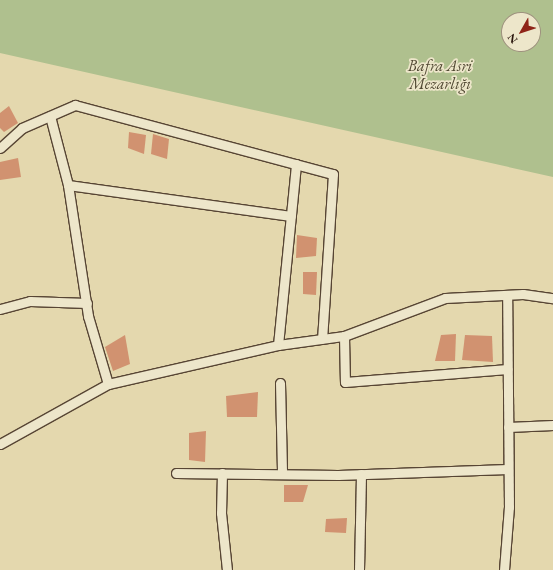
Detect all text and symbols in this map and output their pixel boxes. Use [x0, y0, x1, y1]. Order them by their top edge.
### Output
north arrow [501, 12, 541, 52]
text: N [504, 31, 521, 47]
park label: Bafra Asri Mezarlığı [408, 56, 472, 94]

